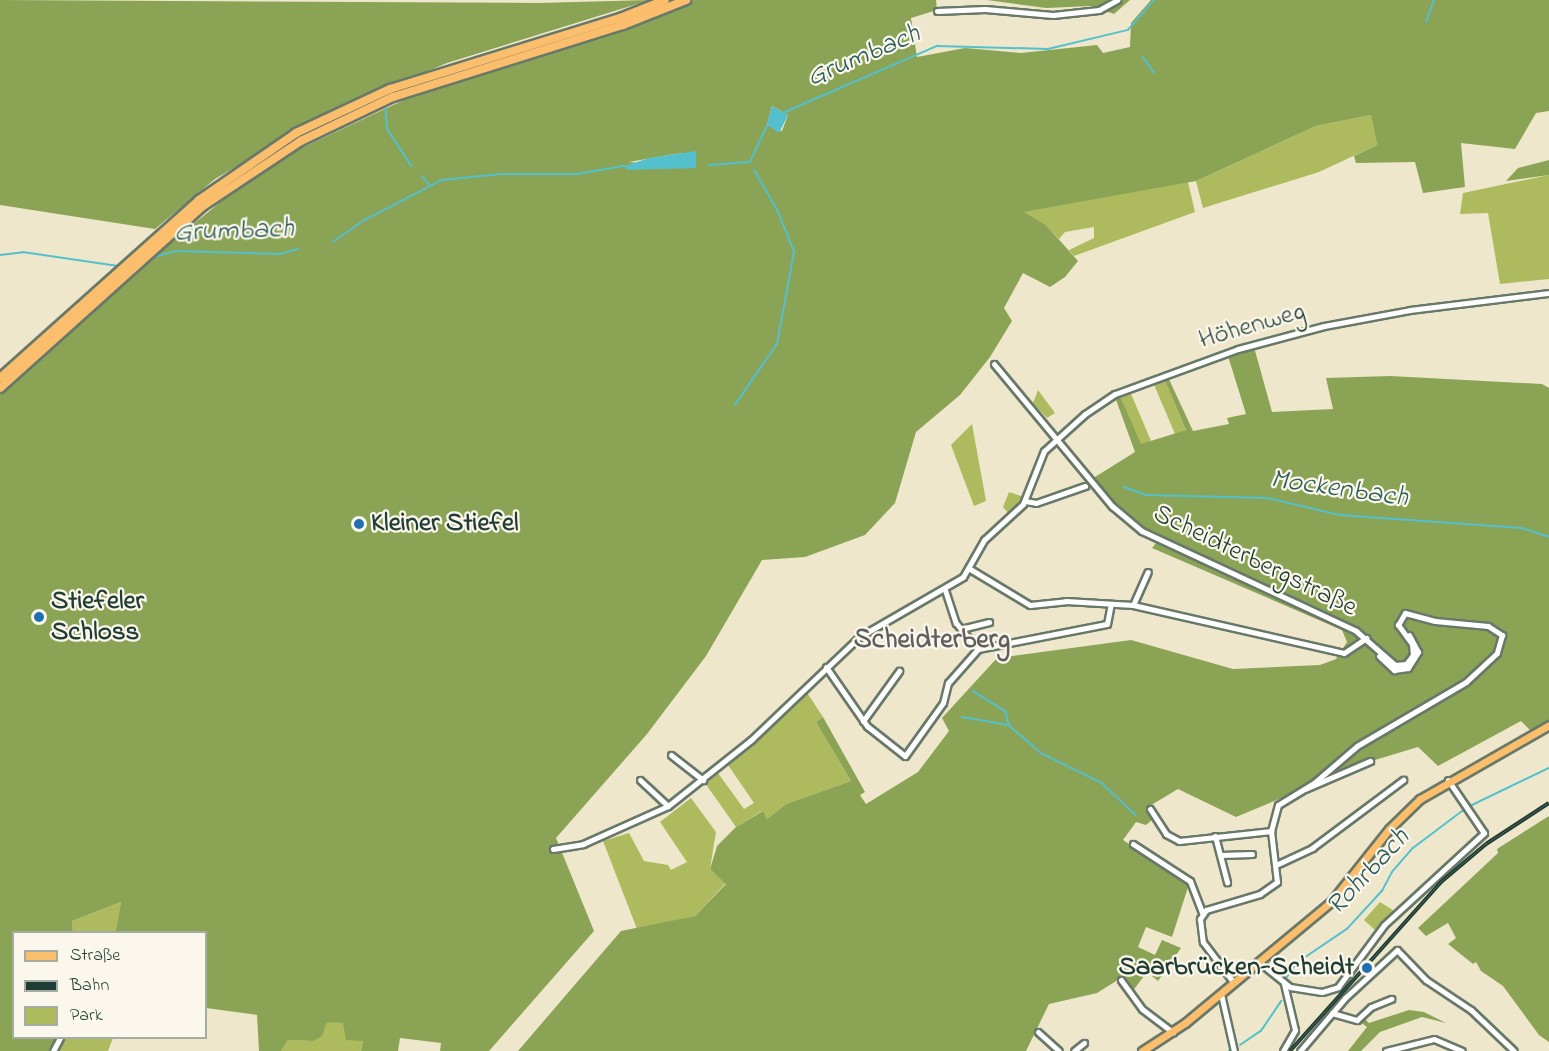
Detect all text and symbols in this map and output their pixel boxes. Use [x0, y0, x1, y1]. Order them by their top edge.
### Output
water label: Grumbach [802, 18, 926, 96]
water label: Grumbach [174, 213, 294, 251]
street label: Höhenweg [1195, 295, 1309, 357]
water label: Mockenbach [1268, 464, 1410, 516]
street label: Scheidterbergstraße [1148, 498, 1362, 624]
place label: Kleiner Stiefel [371, 508, 519, 540]
marker: Kleiner Stiefel [352, 517, 366, 531]
place label: Stiefeler Schloss [51, 585, 144, 648]
marker: Stiefeler Schloss [32, 610, 46, 624]
district label: Scheidterberg [854, 624, 1010, 658]
water label: Rohrbach [1320, 822, 1418, 924]
legend [12, 931, 207, 1039]
text: Straße [70, 943, 120, 969]
place label: Saarbrücken-Scheidt [1118, 952, 1354, 984]
marker: Saarbrücken-Scheidt [1358, 959, 1376, 977]
text: Bahn [70, 973, 109, 999]
text: Park [70, 1003, 103, 1029]

